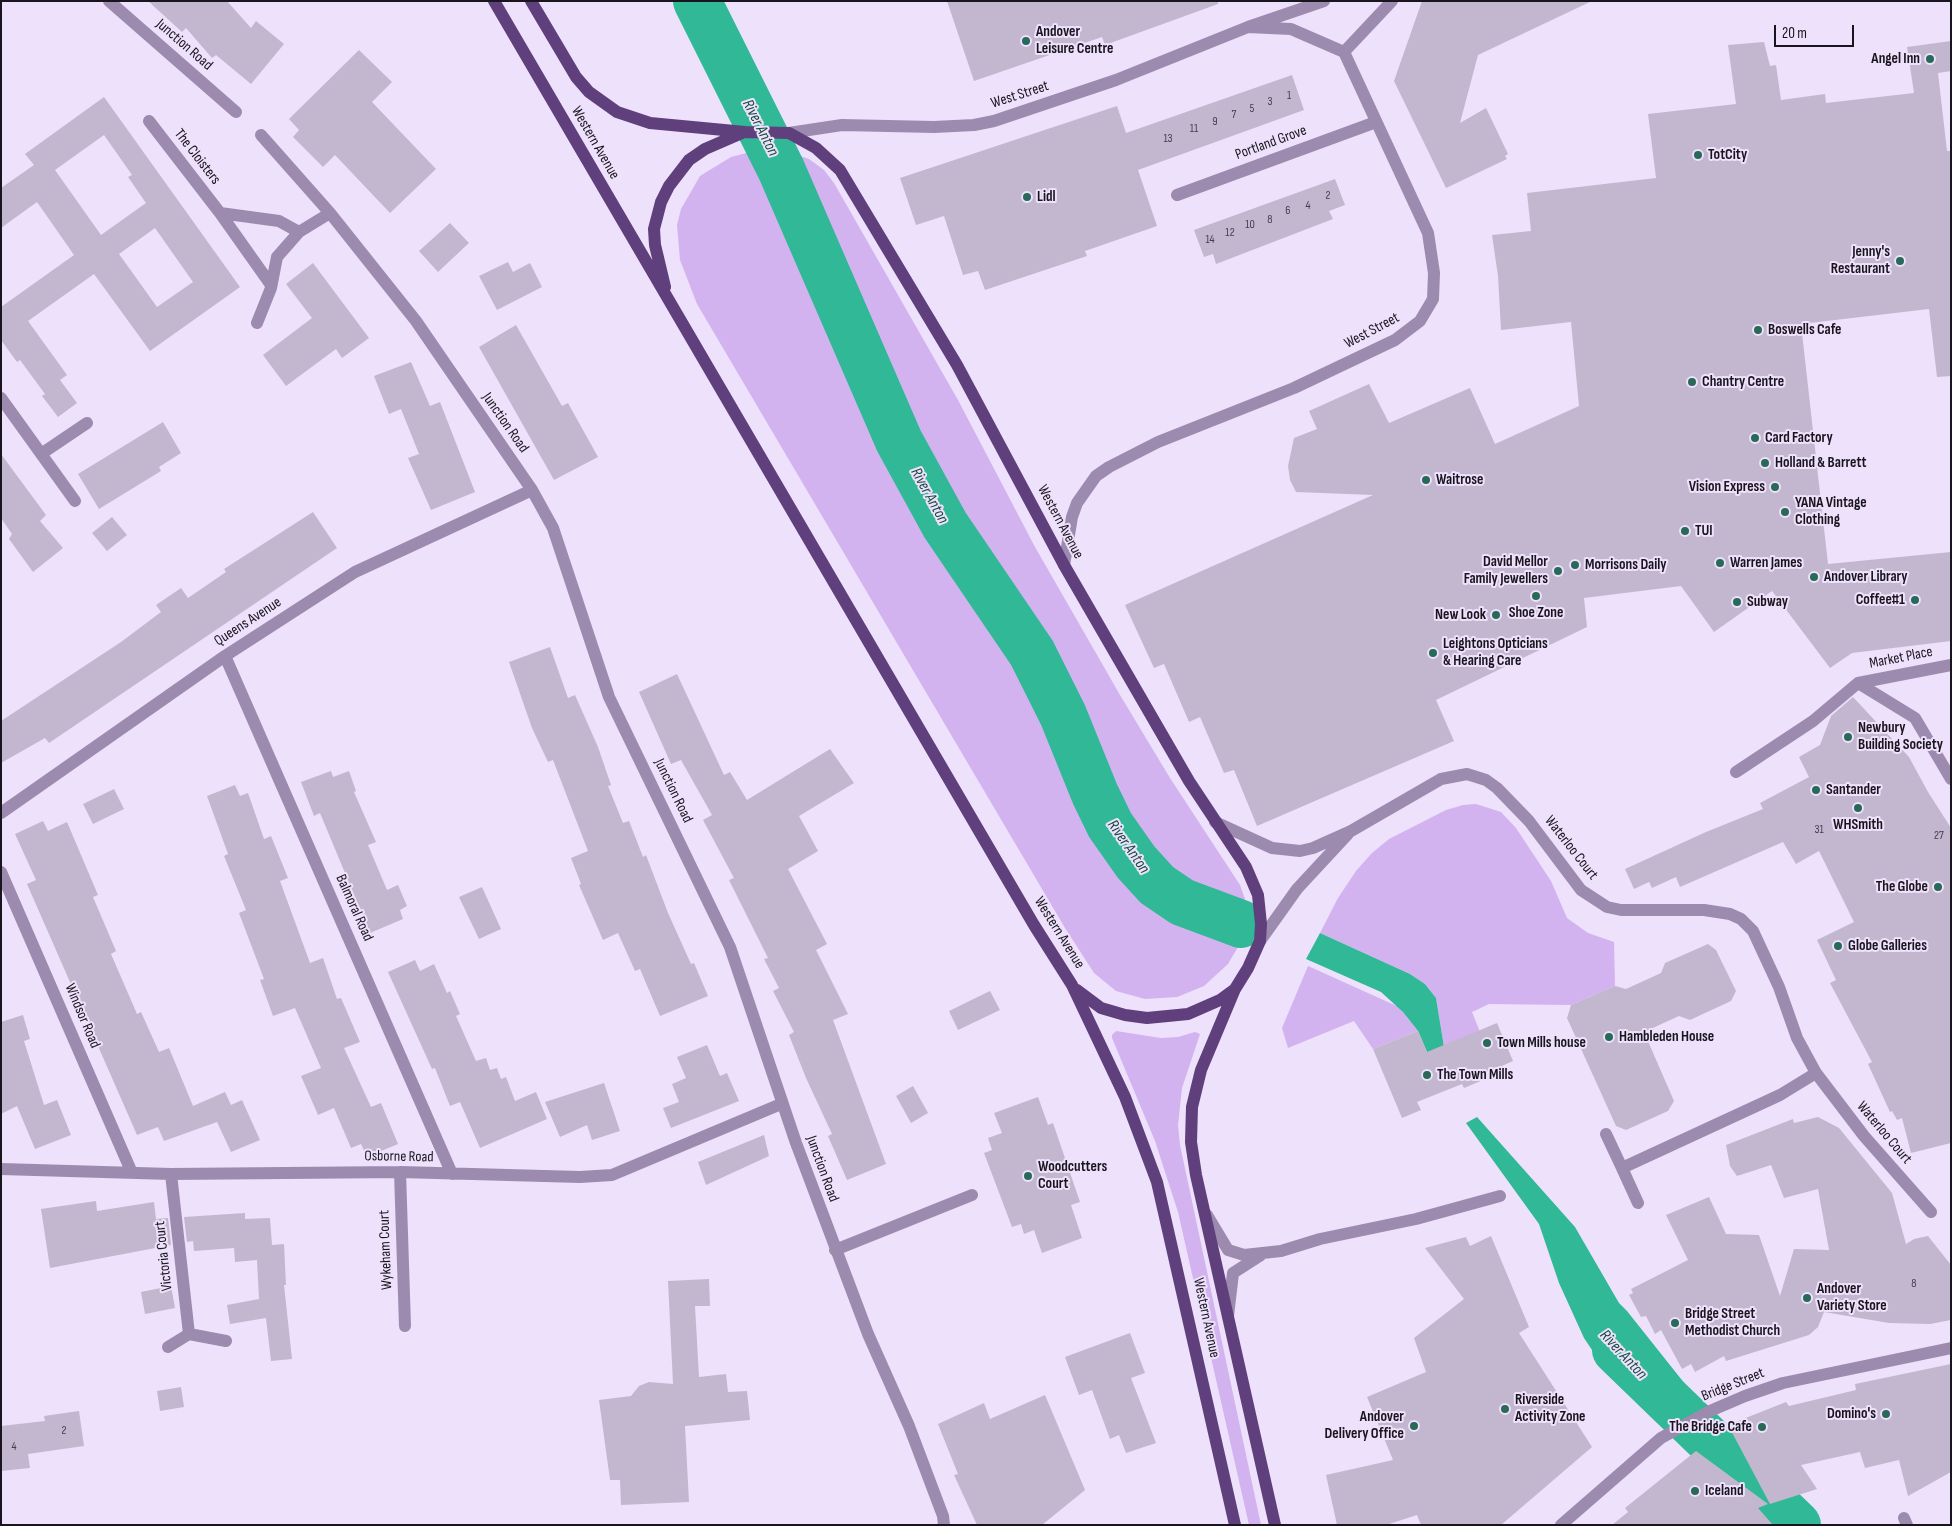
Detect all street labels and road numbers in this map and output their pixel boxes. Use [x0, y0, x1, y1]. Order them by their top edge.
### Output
street label: Junction Road [152, 16, 216, 74]
street label: West Street [989, 77, 1051, 113]
street label: Western Avenue [567, 103, 623, 183]
street label: Portland Grove [1233, 122, 1309, 164]
street label: The Cloisters [170, 126, 224, 188]
street label: West Street [1341, 309, 1403, 353]
street label: Junction Road [478, 390, 532, 456]
street label: Western Avenue [1033, 482, 1087, 562]
street label: Queens Avenue [211, 594, 285, 650]
street label: Market Place [1868, 643, 1934, 673]
street label: Junction Road [650, 756, 696, 826]
street label: Waterloo Court [1540, 812, 1602, 884]
street label: Balmoral Road [331, 872, 377, 944]
street label: Western Avenue [1030, 894, 1088, 972]
street label: Windsor Road [60, 981, 104, 1051]
street label: Waterloo Court [1853, 1098, 1915, 1168]
street label: Junction Road [802, 1133, 842, 1205]
street label: Osborne Road [364, 1147, 434, 1167]
street label: Wykeham Court [376, 1210, 396, 1290]
street label: Victoria Court [151, 1220, 177, 1292]
street label: Western Avenue [1189, 1276, 1223, 1360]
street label: Bridge Street [1699, 1364, 1767, 1406]

